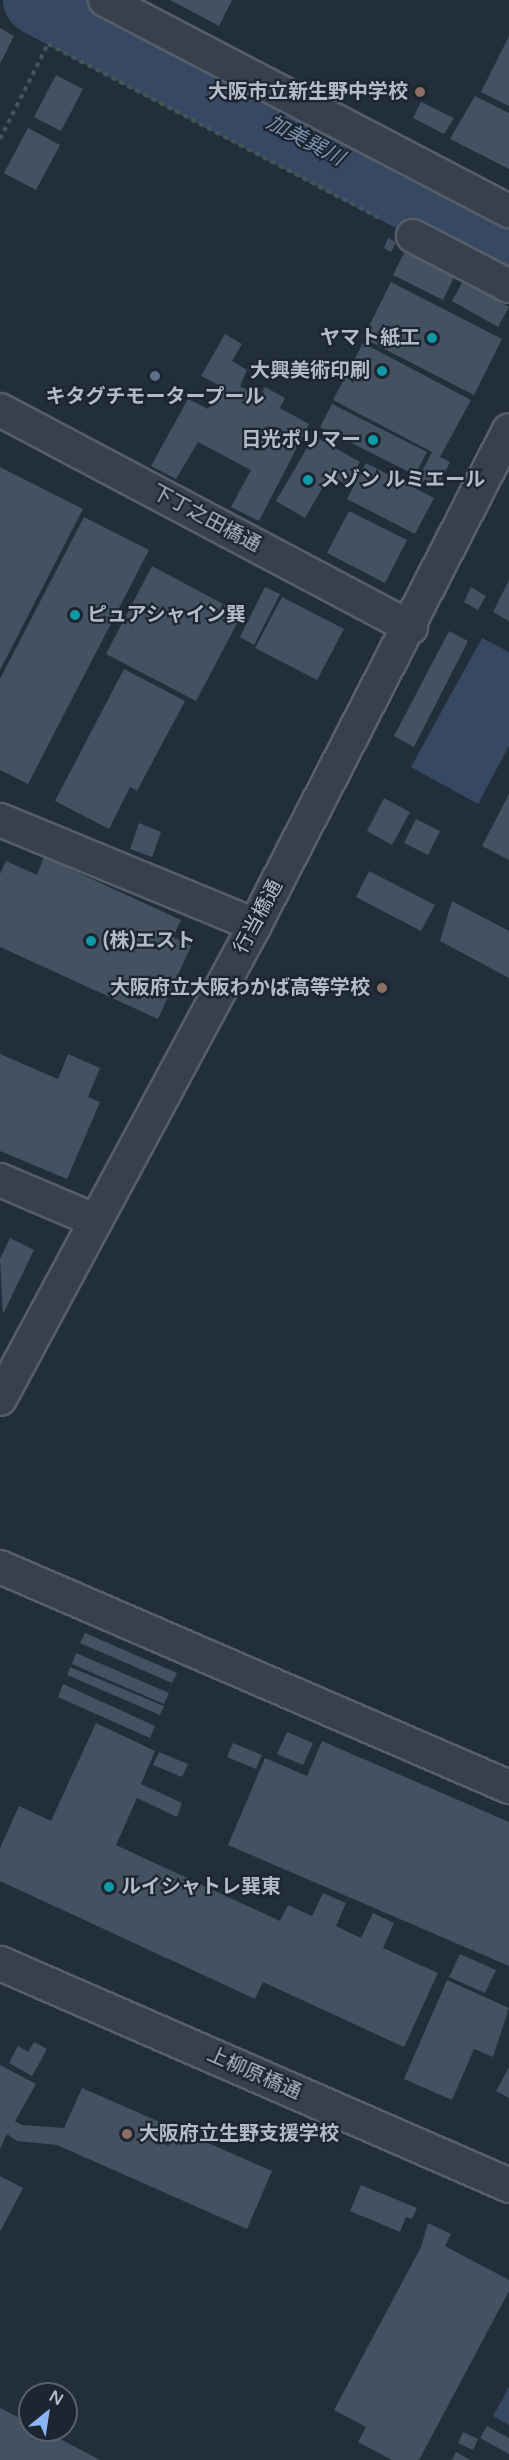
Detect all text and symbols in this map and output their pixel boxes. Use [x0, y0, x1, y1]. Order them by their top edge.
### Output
place label: 大阪市立新生野中学校 [208, 80, 408, 104]
marker: 大阪市立新生野中学校 [413, 85, 427, 99]
water label: 加美巽川 [262, 110, 348, 172]
place label: ヤマト紙工 [320, 326, 420, 350]
marker: ヤマト紙工 [425, 331, 439, 345]
place label: 大興美術印刷 [250, 359, 370, 383]
marker: 大興美術印刷 [375, 364, 389, 378]
marker: キタグチモータープール [148, 369, 162, 383]
place label: キタグチモータープール [45, 385, 265, 409]
place label: 日光ポリマー [241, 428, 361, 452]
marker: 日光ポリマー [366, 433, 380, 447]
place label: メゾン ルミエール [320, 468, 485, 492]
marker: メゾン ルミエール [301, 473, 315, 487]
street label: 下丁之田橋通 [147, 480, 265, 558]
place label: ピュアシャイン巽 [87, 603, 247, 627]
marker: ピュアシャイン巽 [68, 608, 82, 622]
street label: 行当橋通 [230, 876, 288, 958]
place label: (株)エスト [103, 929, 195, 953]
marker: (株)エスト [84, 934, 98, 948]
place label: 大阪府立大阪わかば高等学校 [110, 976, 370, 1000]
marker: 大阪府立大阪わかば高等学校 [375, 981, 389, 995]
place label: ルイシャトレ巽東 [121, 1875, 281, 1899]
marker: ルイシャトレ巽東 [102, 1880, 116, 1894]
street label: 上柳原橋通 [203, 2043, 305, 2105]
place label: 大阪府立生野支援学校 [139, 2122, 339, 2146]
marker: 大阪府立生野支援学校 [120, 2127, 134, 2141]
north arrow [18, 2382, 78, 2442]
text: N [45, 2386, 67, 2410]

